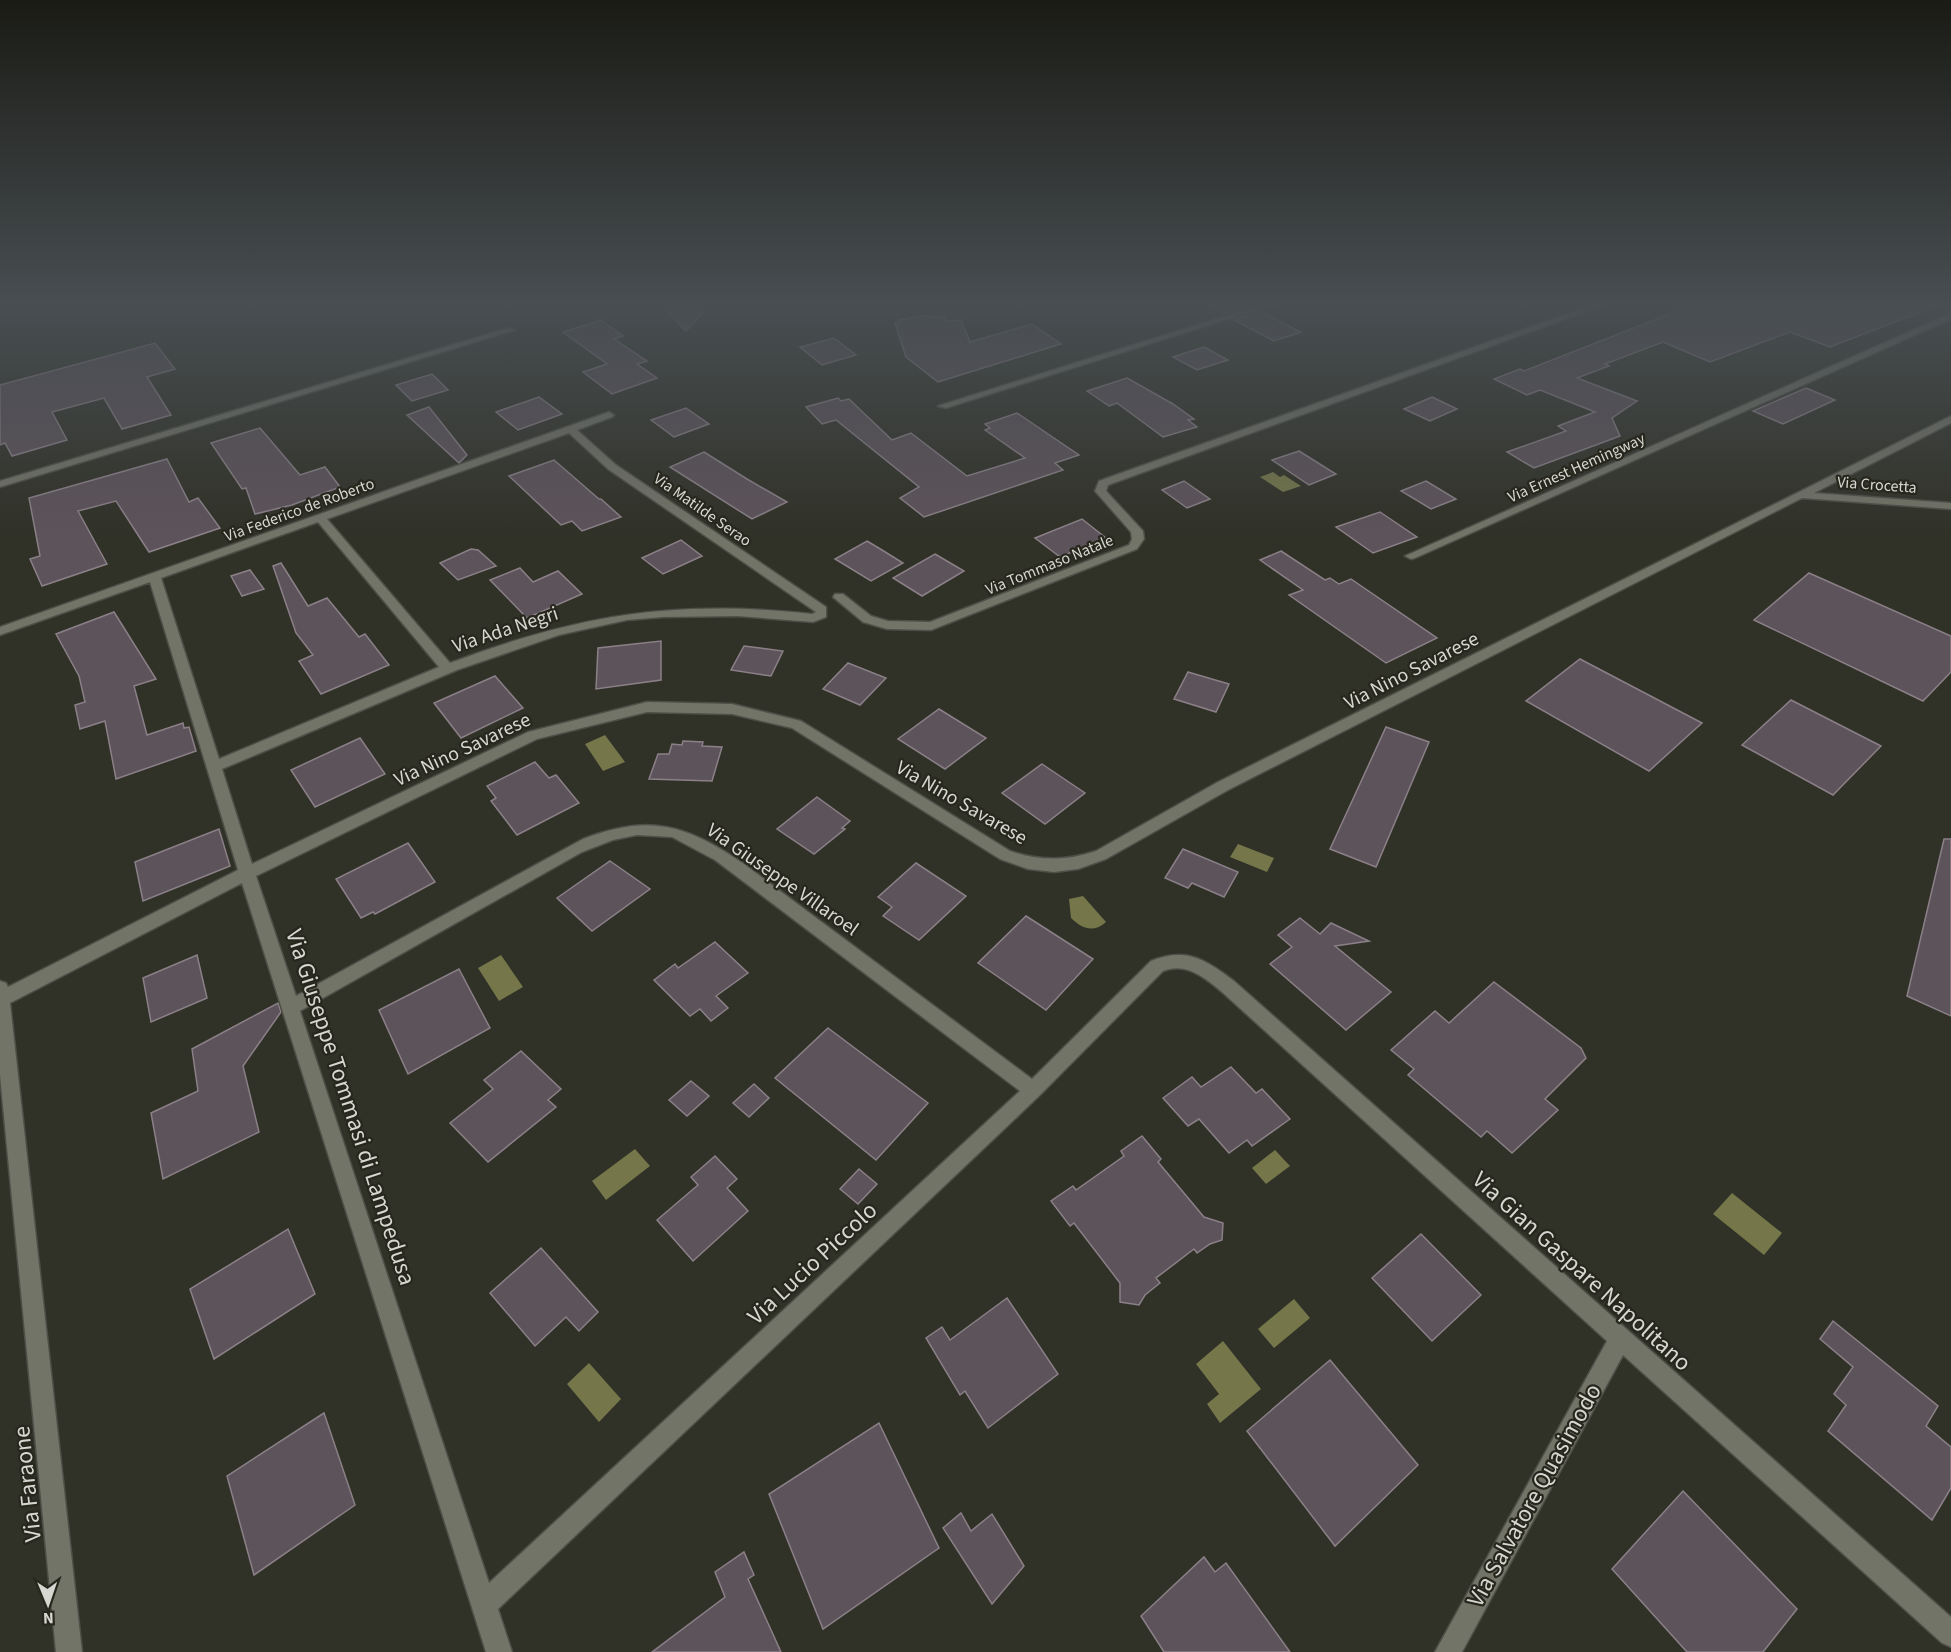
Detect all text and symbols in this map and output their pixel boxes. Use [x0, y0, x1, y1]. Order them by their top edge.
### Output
street label: Via Ernest Hemingway [1504, 427, 1649, 508]
street label: Via Matilde Serao [649, 468, 756, 552]
street label: Via Crocetta [1836, 471, 1917, 499]
street label: Via Federico de Roberto [221, 473, 377, 547]
street label: Via Tommaso Natale [982, 529, 1117, 601]
street label: Via Ada Negri [449, 600, 562, 660]
street label: Via Nino Savarese [1339, 625, 1484, 717]
street label: Via Nino Savarese [390, 706, 535, 794]
street label: Via Nino Savarese [891, 754, 1033, 852]
street label: Via Giuseppe Villaroel [701, 817, 864, 943]
street label: Via Giuseppe Tommasi di Lampedusa [276, 925, 425, 1290]
street label: Via Gian Gaspare Napolitano [1464, 1163, 1699, 1380]
street label: Via Lucio Piccolo [739, 1194, 885, 1333]
street label: Via Salvatore Quasimodo [1458, 1377, 1610, 1613]
street label: Via Faraone [4, 1424, 51, 1544]
north arrow [18, 1574, 78, 1634]
text: N [43, 1607, 54, 1629]

